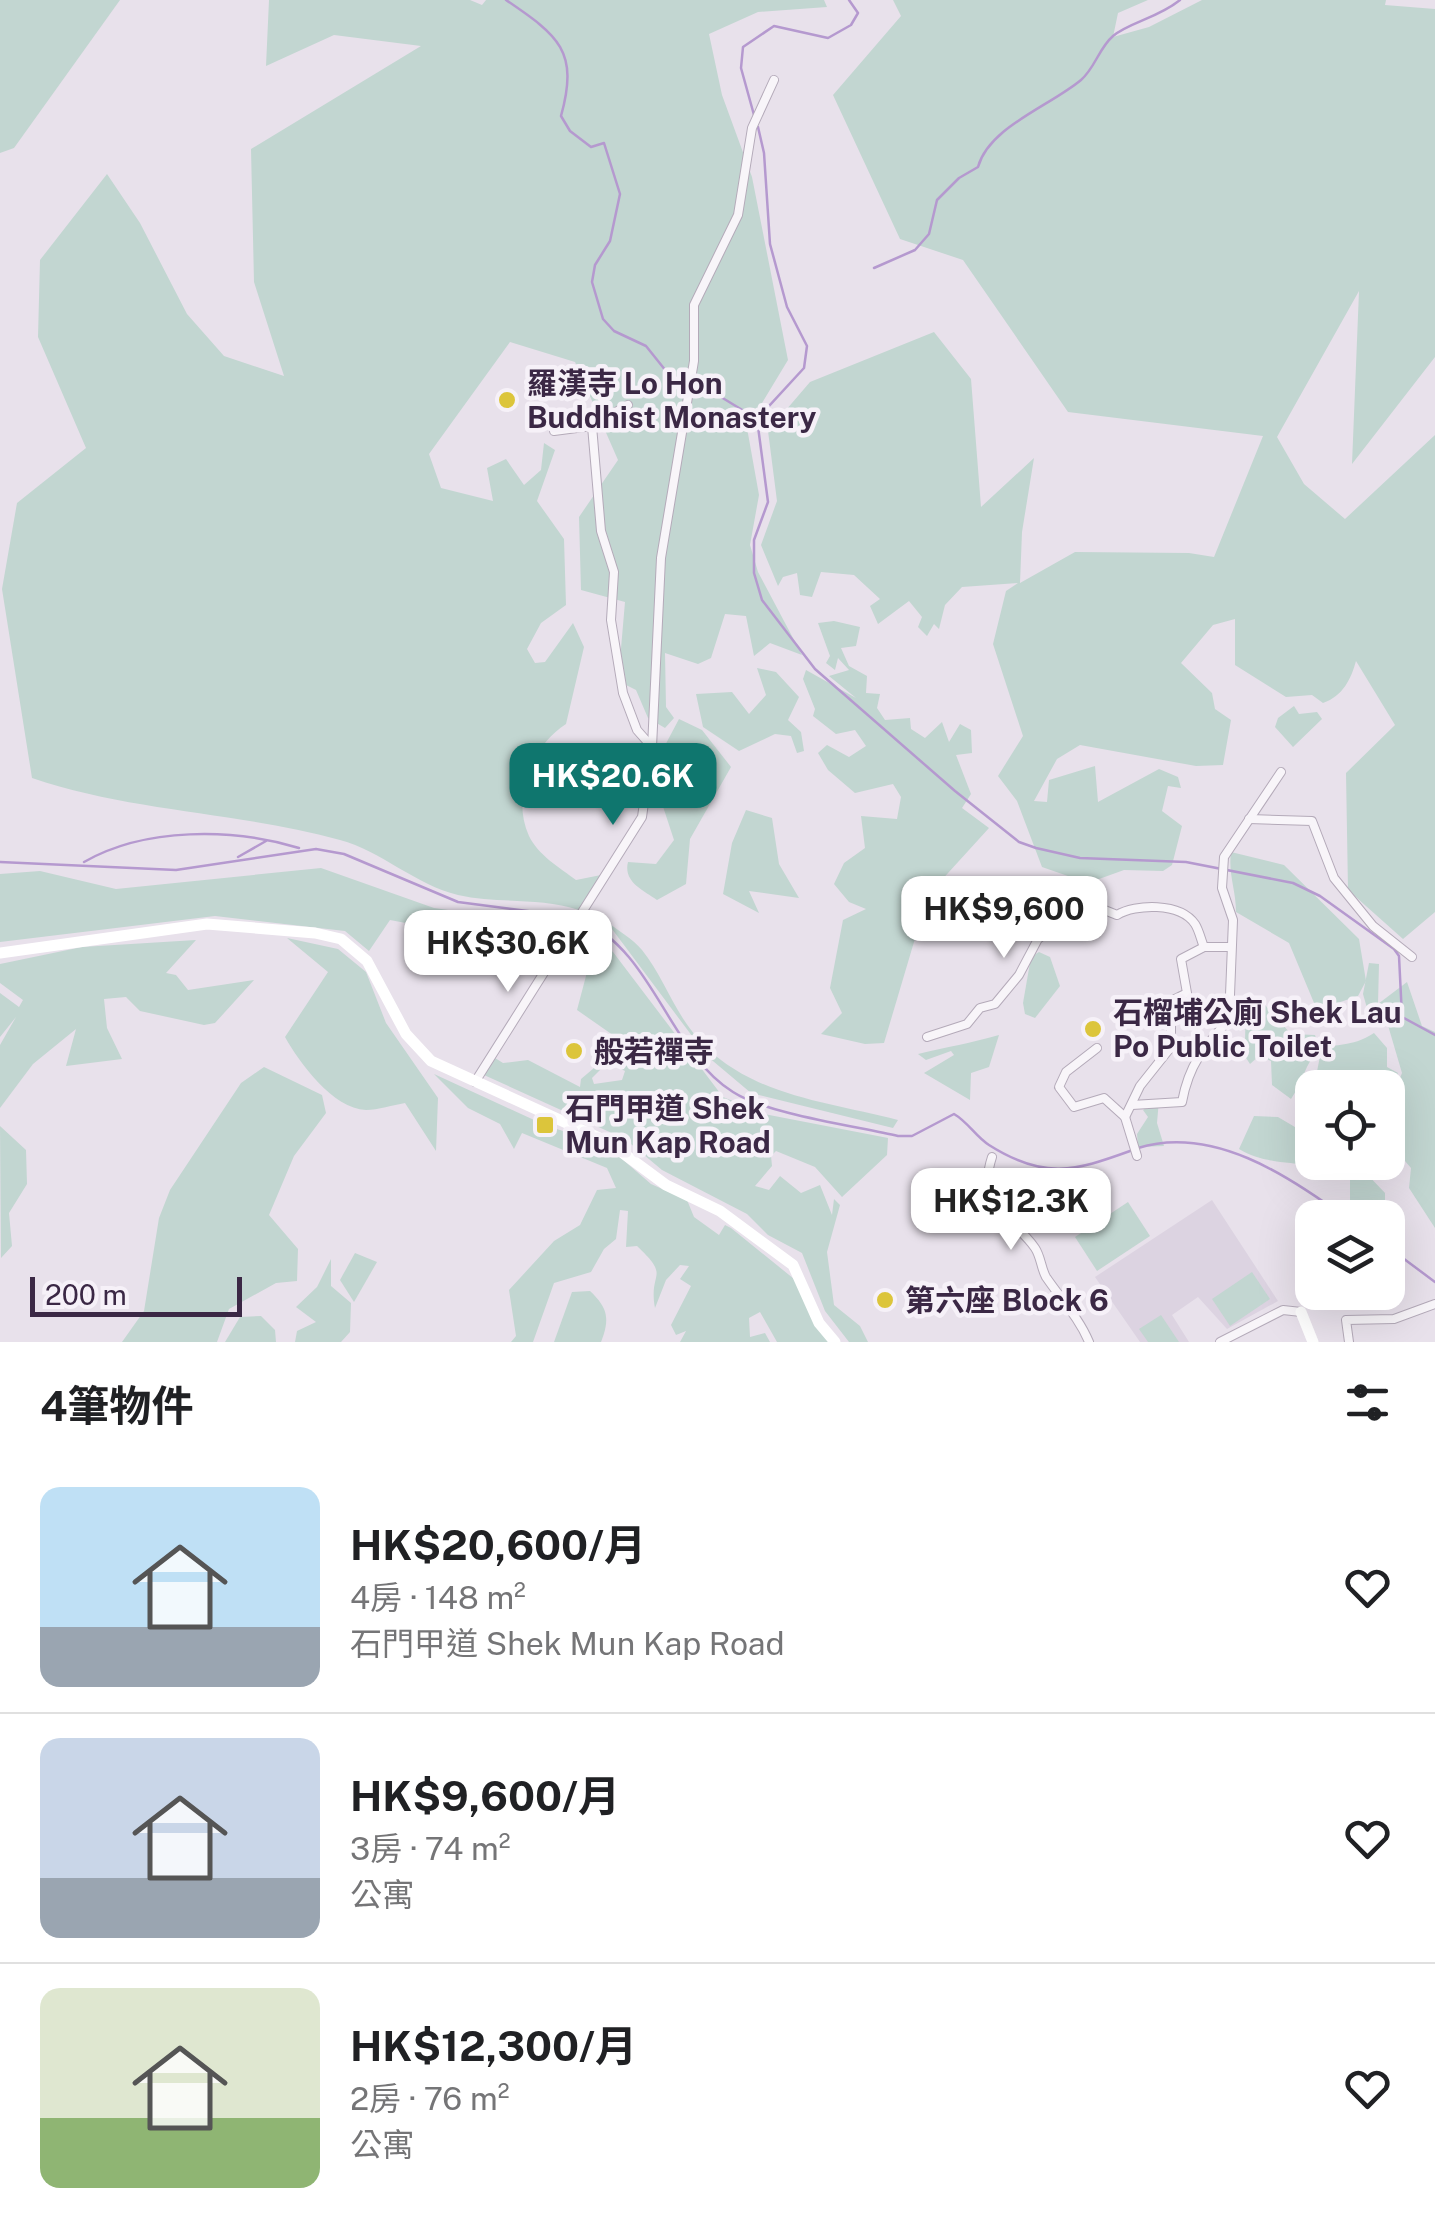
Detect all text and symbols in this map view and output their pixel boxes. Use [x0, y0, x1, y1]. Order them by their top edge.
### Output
place label: 羅漢寺 Lo Hon Buddhist Monastery [527, 365, 816, 435]
marker: 羅漢寺 Lo Hon Buddhist Monastery [496, 389, 518, 411]
pin: HK$20.6K [510, 743, 716, 828]
text: HK$20.6K [531, 757, 695, 794]
pin: HK$9,600 [901, 876, 1107, 961]
text: HK$9,600 [923, 890, 1085, 927]
pin: HK$30.6K [405, 910, 611, 995]
text: HK$30.6K [426, 924, 590, 961]
place label: 石榴埔公廁 Shek Lau Po Public Toilet [1113, 994, 1402, 1064]
marker: 石榴埔公廁 Shek Lau Po Public Toilet [1082, 1018, 1104, 1040]
place label: 般若禪寺 [594, 1033, 714, 1069]
marker: 般若禪寺 [563, 1040, 585, 1062]
map controls [1295, 1070, 1405, 1310]
button: locate [1295, 1070, 1405, 1180]
place label: 石門甲道 Shek Mun Kap Road [565, 1090, 771, 1160]
marker: 石門甲道 Shek Mun Kap Road [534, 1114, 556, 1136]
pin: HK$12.3K [908, 1168, 1114, 1253]
text: HK$12.3K [933, 1182, 1089, 1219]
button: layers [1295, 1200, 1405, 1310]
scale bar [30, 1272, 242, 1316]
text: 200 m [45, 1278, 127, 1311]
place label: 第六座 Block 6 [905, 1282, 1109, 1318]
marker: 第六座 Block 6 [874, 1289, 896, 1311]
icon: filters [1340, 1375, 1395, 1430]
text: 4筆物件 [40, 1381, 194, 1430]
text: HK$20,600/月 [350, 1520, 646, 1569]
icon: home [120, 1527, 240, 1647]
icon: heart [1340, 1560, 1395, 1615]
text: 4房 · 148 m² [350, 1579, 526, 1616]
text: 石門甲道 Shek Mun Kap Road [350, 1625, 785, 1662]
text: HK$9,600/月 [350, 1771, 620, 1820]
icon: home [120, 1778, 240, 1898]
icon: heart [1340, 1811, 1395, 1866]
text: 3房 · 74 m² [350, 1830, 511, 1867]
text: 公寓 [350, 1876, 414, 1913]
text: HK$12,300/月 [350, 2021, 637, 2070]
icon: home [120, 2028, 240, 2148]
icon: heart [1340, 2061, 1395, 2116]
text: 2房 · 76 m² [350, 2080, 509, 2117]
text: 公寓 [350, 2126, 414, 2163]

